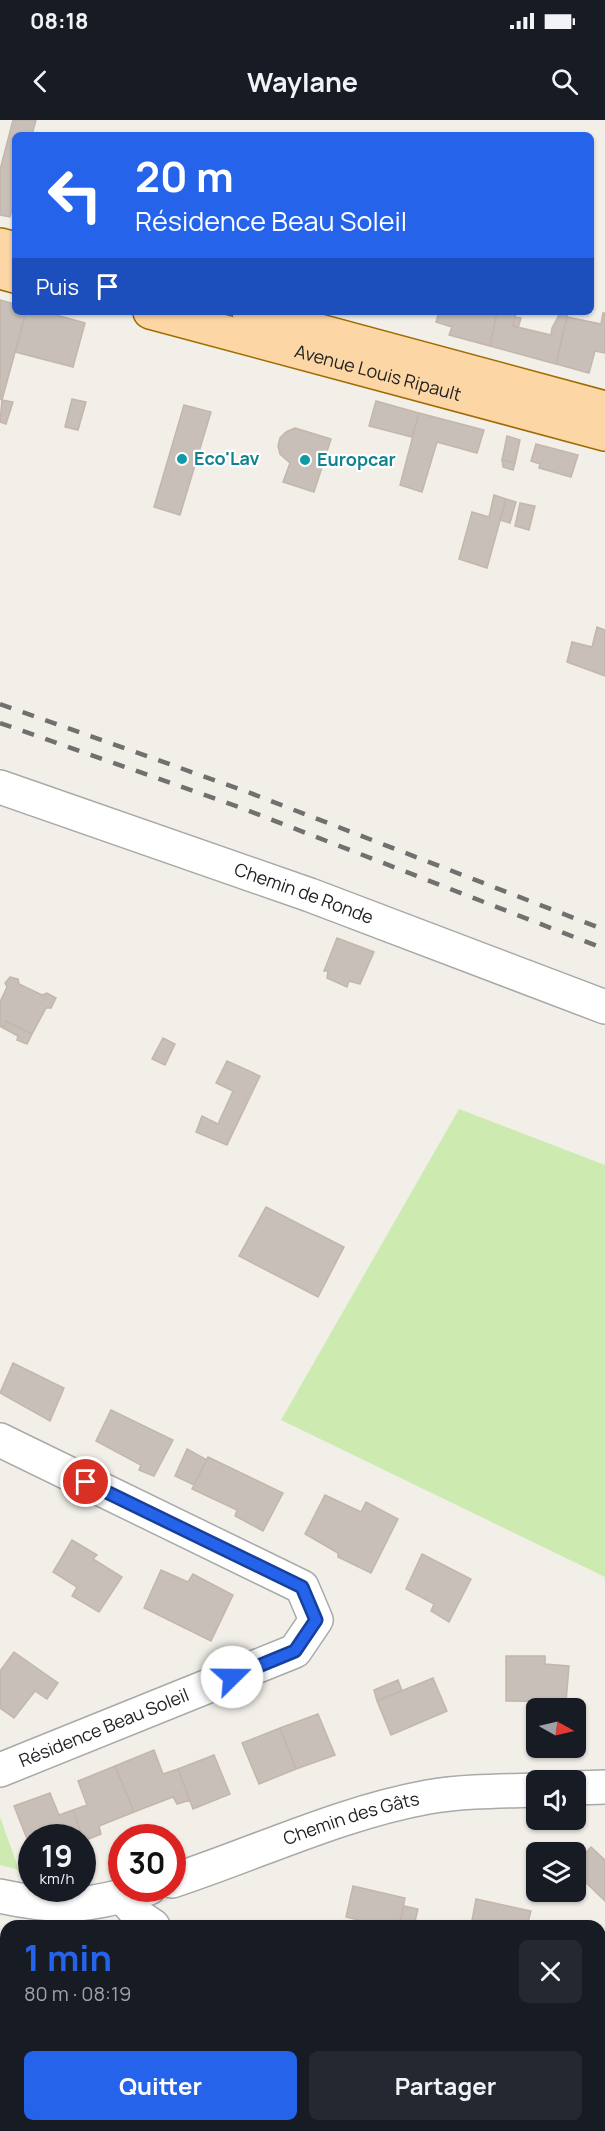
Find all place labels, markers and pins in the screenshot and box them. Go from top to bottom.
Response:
place label: Eco'Lav [194,446,260,470]
place label: Europcar [317,447,396,471]
marker: Eco'Lav [175,452,189,466]
marker: Europcar [298,453,312,467]
pin [60,1456,111,1507]

